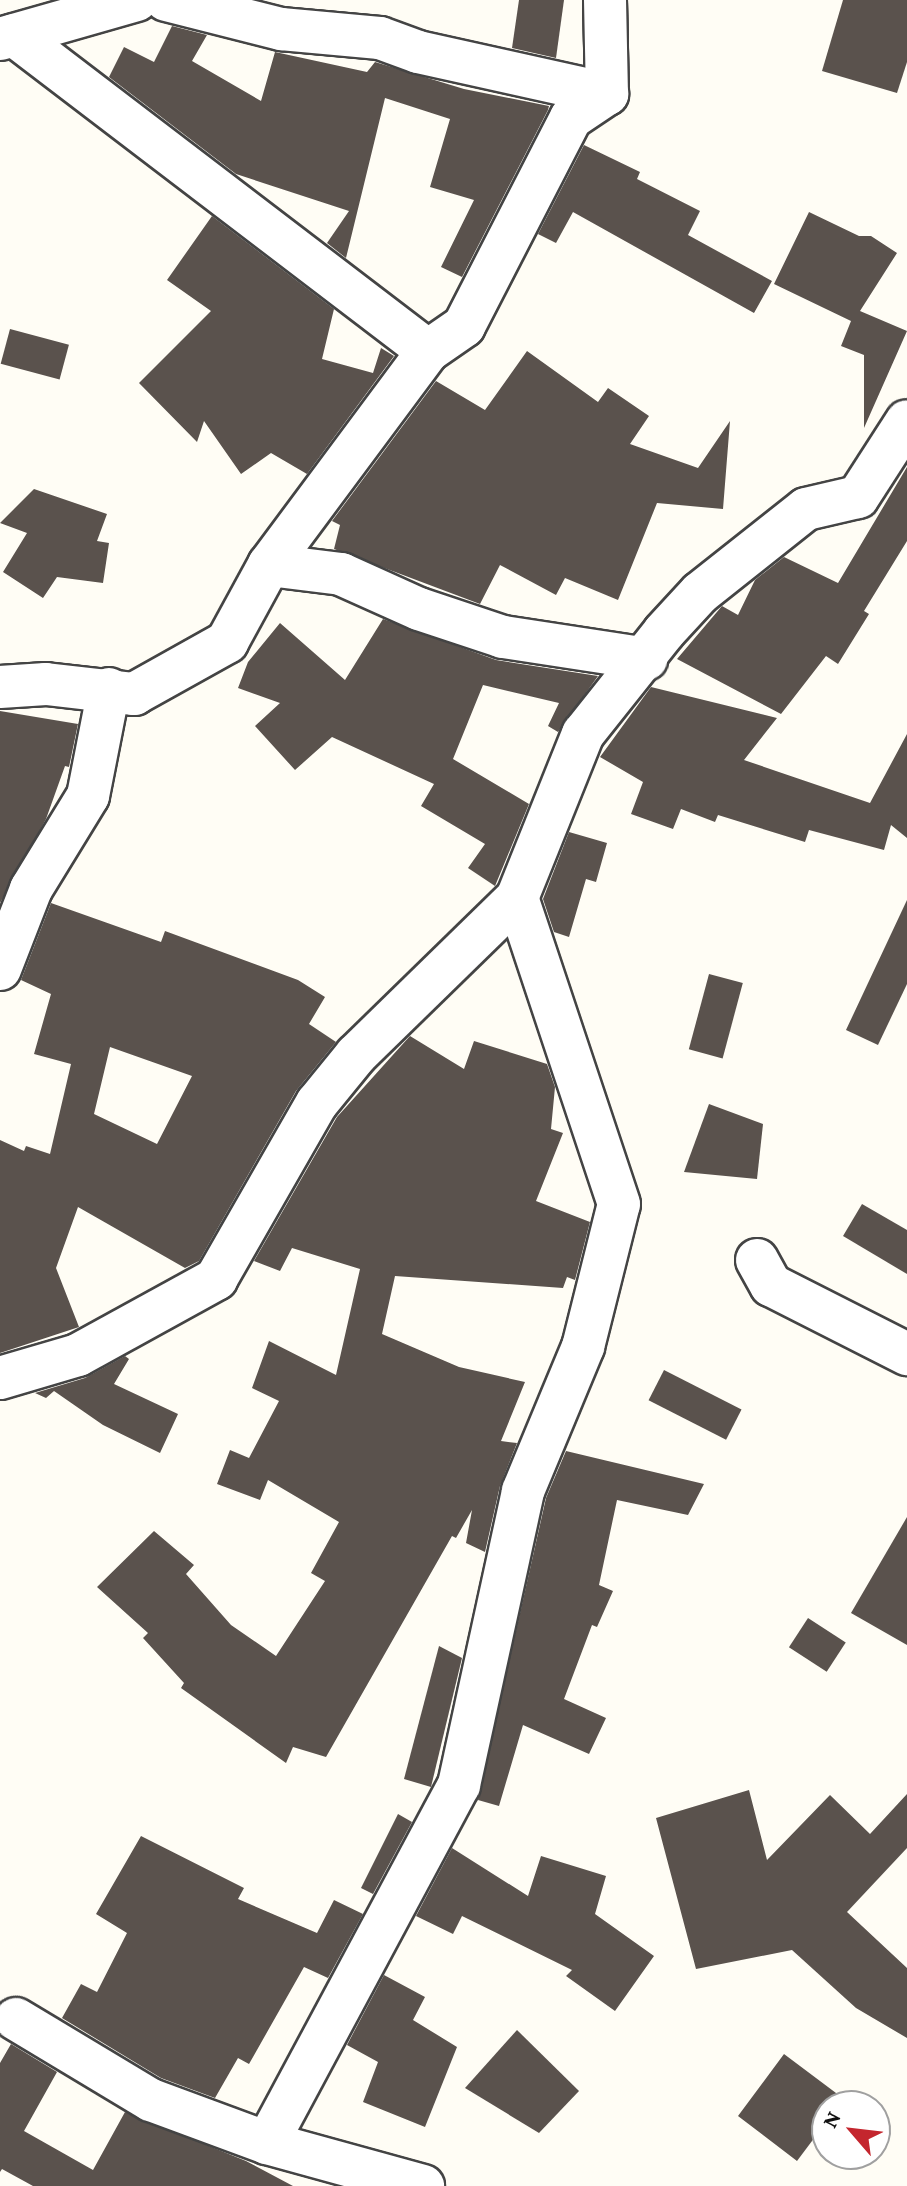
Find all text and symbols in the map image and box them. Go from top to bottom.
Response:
north arrow [811,2090,891,2170]
text: N [817,2107,846,2132]

